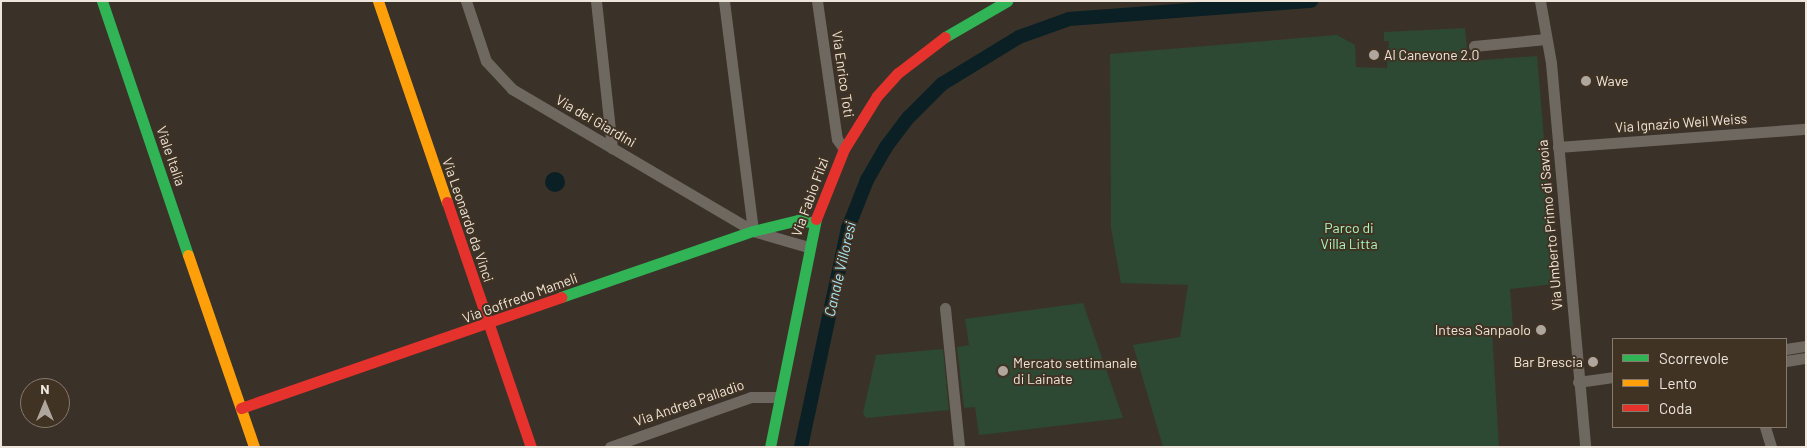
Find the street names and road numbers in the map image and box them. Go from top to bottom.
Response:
street label: Via Enrico Toti [829,30,857,118]
street label: Via dei Giardini [553,91,639,151]
street label: Via Ignazio Weil Weiss [1614,110,1748,136]
street label: Viale Italia [153,124,189,188]
street label: Via Umberto Primo di Savoia [1534,139,1566,311]
street label: Via Fabio Filzi [788,155,832,239]
street label: Via Leonardo da Vinci [439,156,497,284]
street label: Via Goffredo Mameli [460,269,580,327]
street label: Via Andrea Palladio [632,376,746,430]

